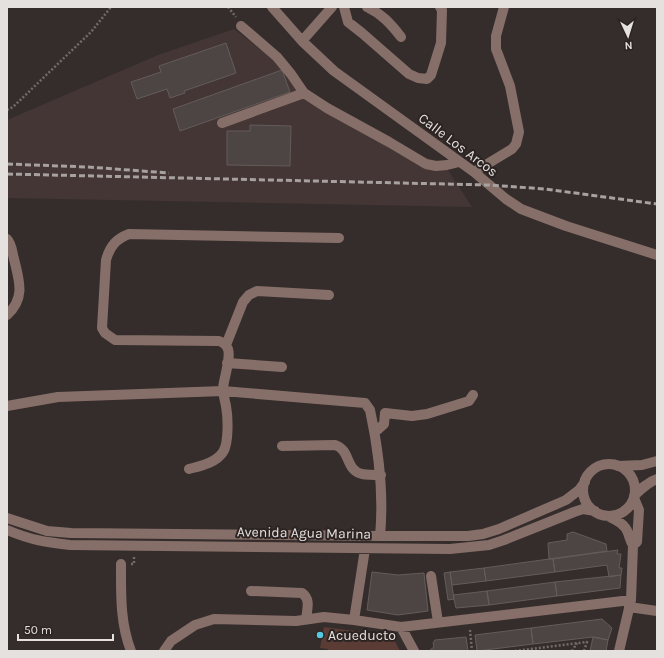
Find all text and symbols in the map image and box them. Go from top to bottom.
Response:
north arrow [608,16,648,56]
text: N [624,39,633,52]
street label: Calle Los Arcos [415,110,501,180]
street label: Avenida Agua Marina [237,523,371,543]
scale bar [18,616,113,642]
text: 50 m [24,623,52,637]
place label: Acueducto [328,627,396,644]
marker: Acueducto [315,630,325,640]

